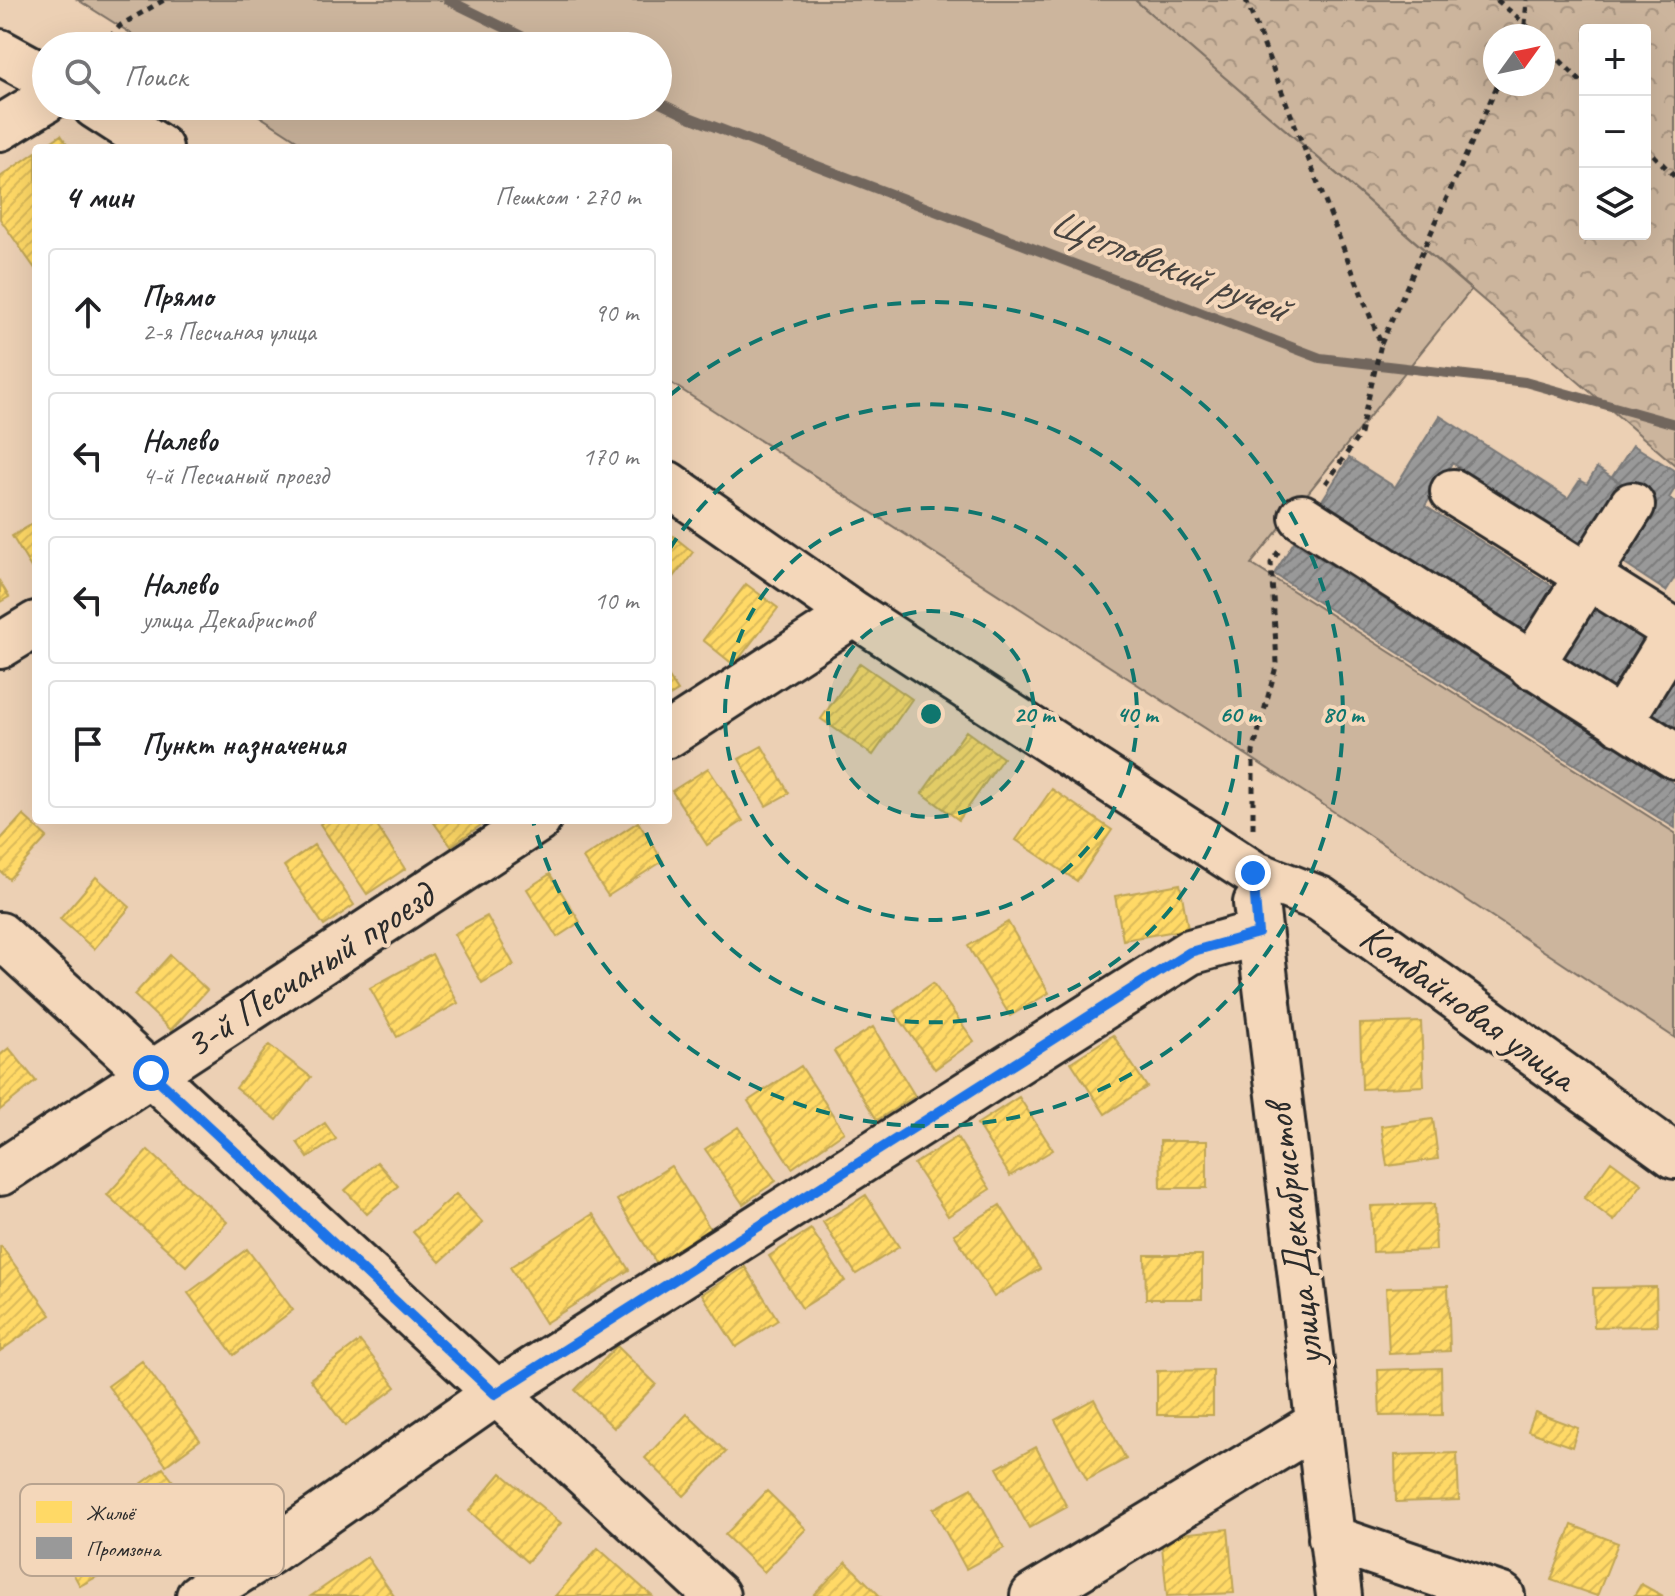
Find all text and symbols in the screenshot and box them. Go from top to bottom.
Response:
north arrow [1483,24,1555,96]
map controls [1579,24,1651,240]
button: + [1579,24,1651,96]
search box [32,32,672,120]
icon: search [60,54,104,98]
text: Поиск [124,57,187,95]
button: − [1579,96,1651,168]
button: layers [1579,168,1651,240]
text: 4 мин [64,175,133,218]
text: Пешком · 270 m [495,180,640,213]
water label: Щегловский ручей [1043,196,1302,337]
text: Прямо [142,277,213,315]
icon: ahead [66,290,110,334]
text: 90 m [594,296,638,329]
text: 2-я Песчаная улица [142,315,316,348]
text: Налево [142,421,218,459]
icon: left [66,434,110,478]
text: 170 m [582,440,638,473]
text: 4-й Песчаный проезд [142,459,328,492]
text: Налево [142,565,218,603]
icon: left [66,578,110,622]
text: 10 m [594,584,638,617]
text: улица Декабристов [142,603,313,636]
text: 20 m [1013,699,1057,729]
text: 40 m [1116,699,1160,729]
text: 60 m [1219,699,1263,729]
text: 80 m [1322,699,1366,729]
centre of rings [917,700,945,728]
icon: arrive [66,722,110,766]
text: Пункт назначения [142,725,345,763]
route end [1235,855,1271,891]
street label: 3-й Песчаный проезд [175,869,446,1069]
street label: Комбайновая улица [1350,912,1589,1104]
route start [133,1055,169,1091]
street label: улица Декабристов [1252,1095,1335,1370]
legend [20,1484,284,1576]
text: Жильё [86,1499,138,1527]
text: Промзона [86,1535,162,1563]

